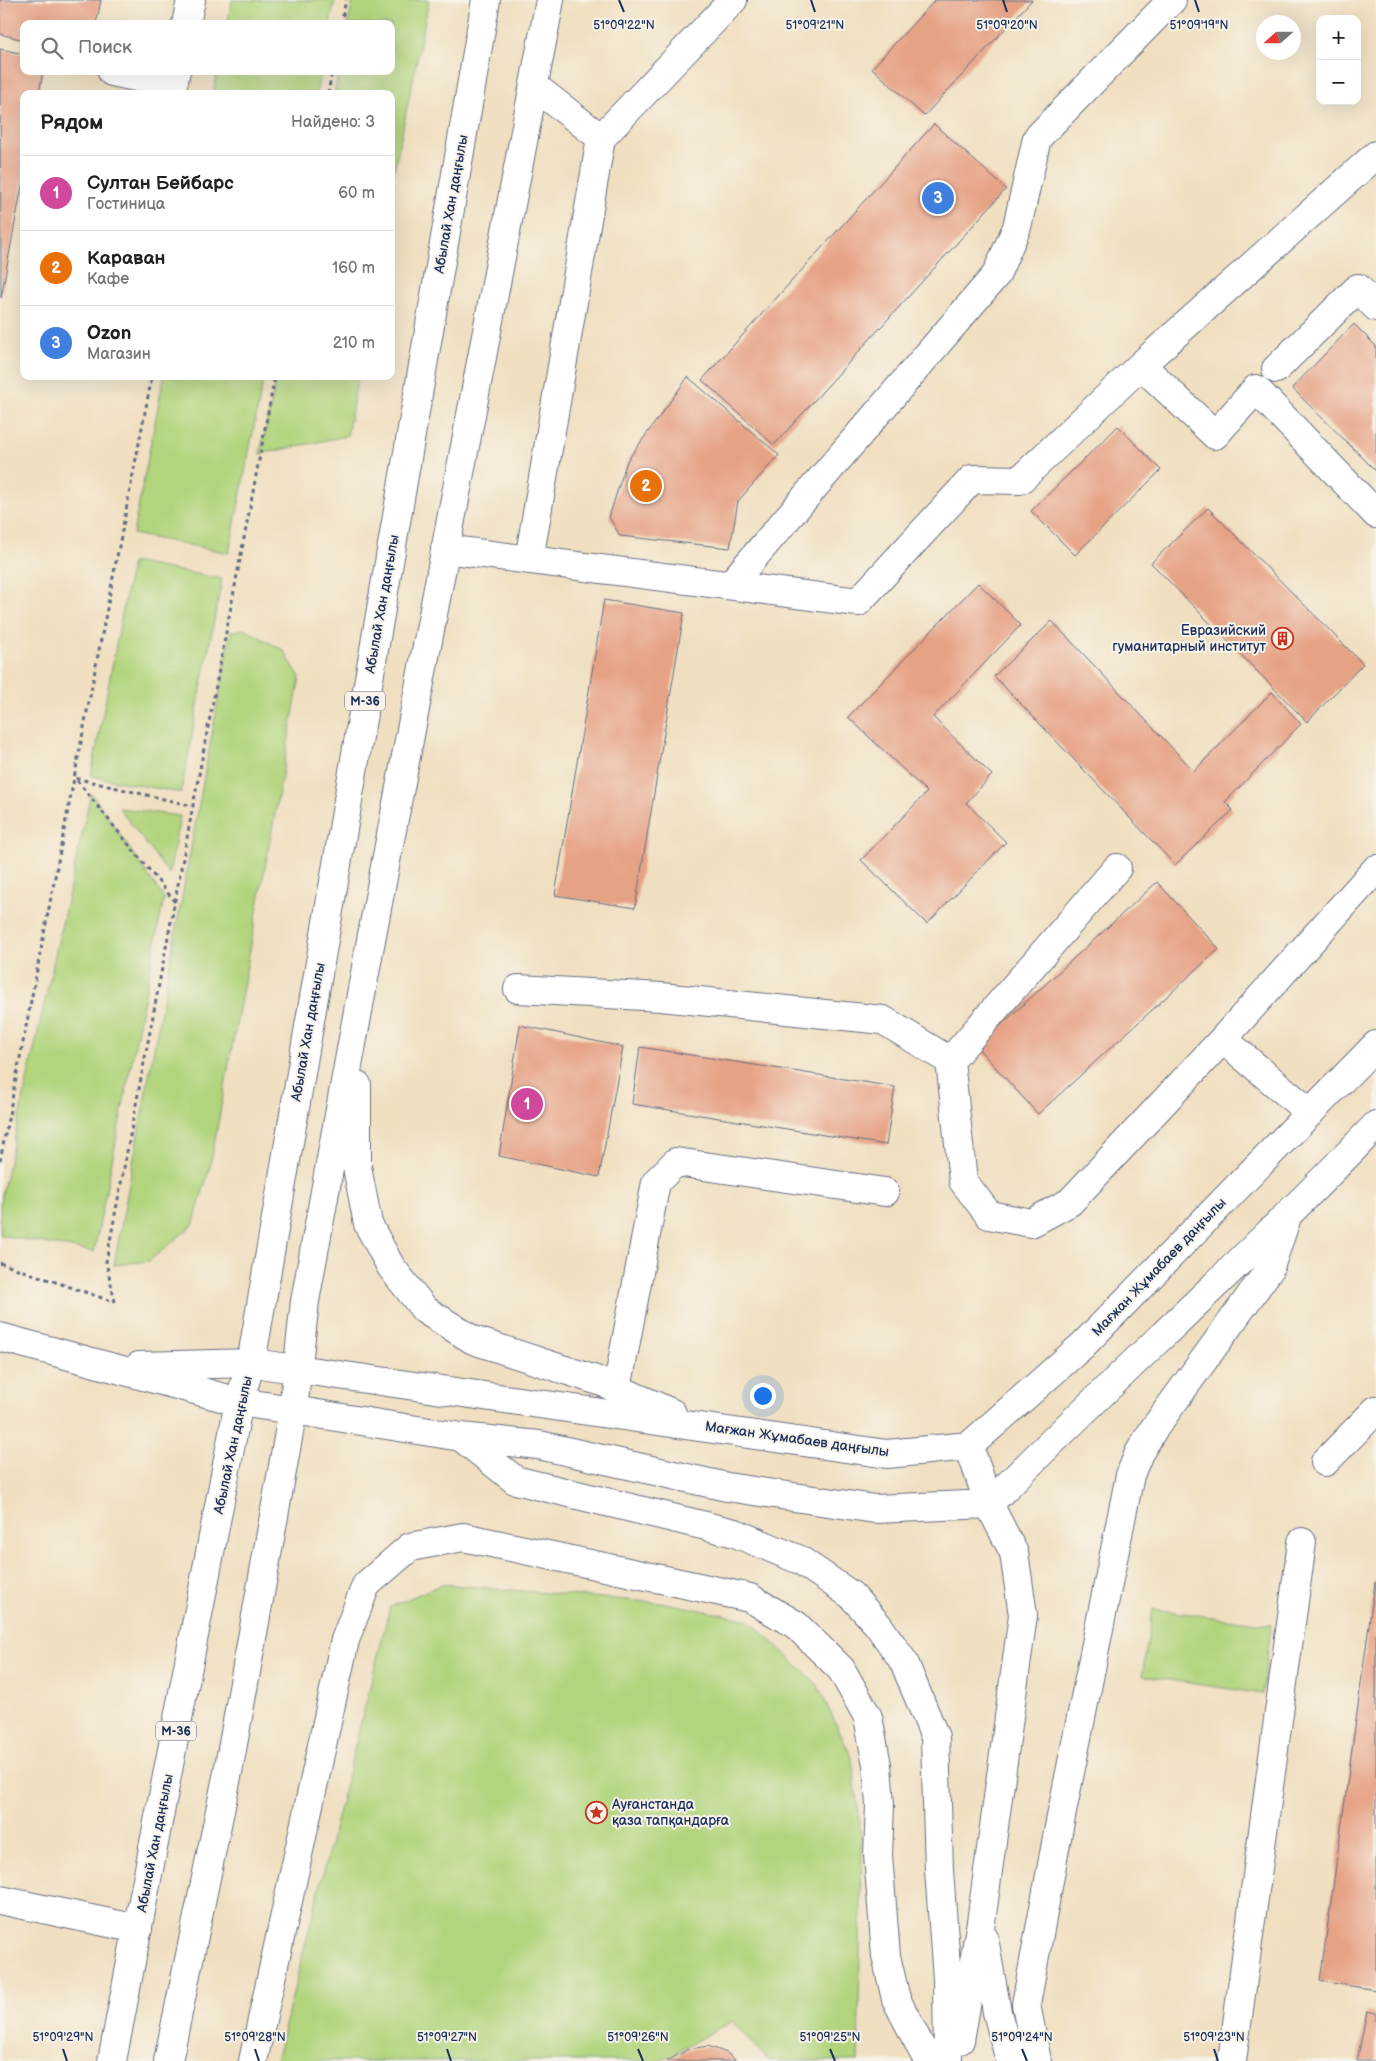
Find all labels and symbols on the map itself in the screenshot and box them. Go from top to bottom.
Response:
north arrow [1256,15,1301,60]
text: 51°09'22"N [593,18,655,33]
text: 51°09'21"N [786,18,844,33]
text: 51°09'20"N [976,18,1038,33]
text: 51°09'19"N [1170,18,1228,33]
street label: Абылай Хан даңғылы [430,133,472,276]
pin: 3 [922,179,954,217]
pin: 2 [630,467,662,505]
street label: Абылай Хан даңғылы [361,533,403,676]
place label: Евразийский гуманитарный институт [1112,622,1266,655]
building icon: Евразийский гуманитарный институт [1270,626,1294,650]
road number: M-36 [345,691,385,710]
street label: Абылай Хан даңғылы [287,961,329,1104]
pin: 1 [511,1085,543,1123]
street label: Мағжан Жұмабаев даңғылы [1088,1194,1230,1340]
street label: Абылай Хан даңғылы [210,1374,256,1517]
your location [750,1383,776,1409]
street label: Мағжан Жұмабаев даңғылы [704,1418,890,1460]
road number: M-36 [156,1722,196,1740]
street label: Абылай Хан даңғылы [133,1772,177,1915]
place label: Ауғанстанда қаза тапқандарға [611,1796,730,1829]
place icon: Ауғанстанда қаза тапқандарға [584,1800,608,1824]
text: 51°09'29"N [32,2030,94,2045]
text: 51°09'28"N [224,2030,286,2045]
text: 51°09'27"N [417,2030,477,2045]
text: 51°09'26"N [607,2030,669,2045]
text: 51°09'25"N [799,2030,861,2045]
text: 51°09'24"N [991,2030,1053,2045]
text: 51°09'23"N [1183,2030,1245,2045]

